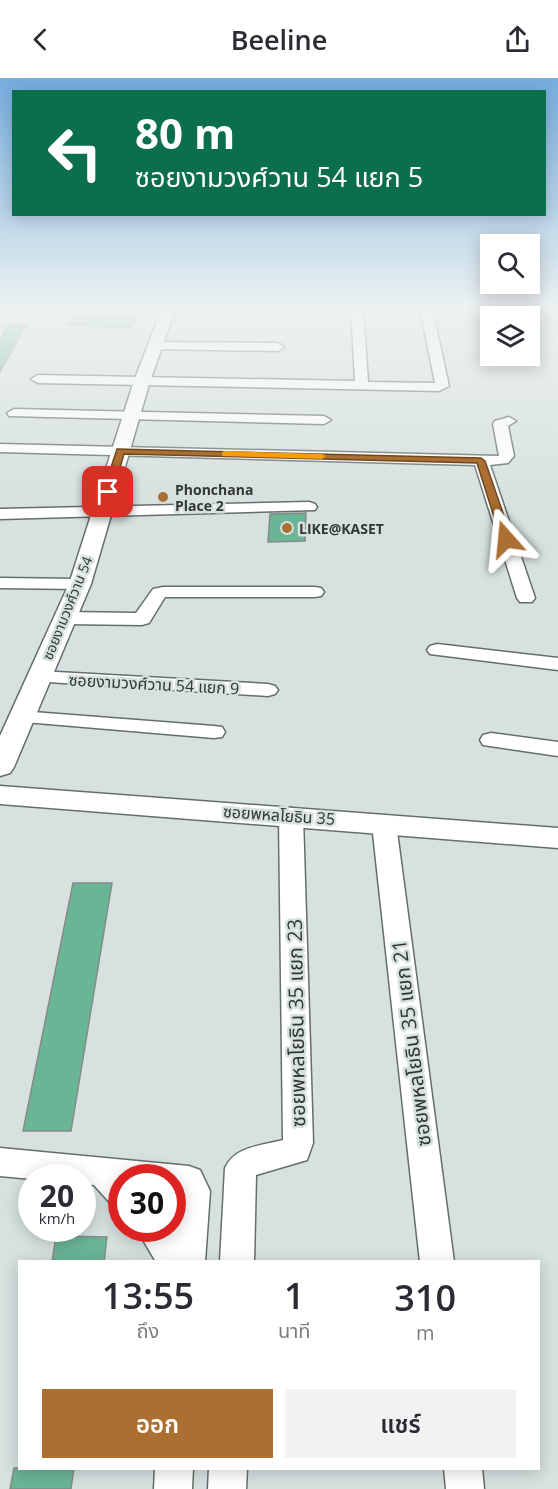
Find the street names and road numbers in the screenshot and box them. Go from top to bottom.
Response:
street label: ซอยงามวงศ์วาน 54 [38,553,96,663]
street label: ซอยงามวงศ์วาน 54 แยก 9 [68,669,240,699]
street label: ซอยพหลโยธิน 35 [222,800,336,830]
street label: ซอยพหลโยธิน 35 แยก 23 [281,919,311,1127]
street label: ซอยพหลโยธิน 35 แยก 21 [385,938,437,1148]

